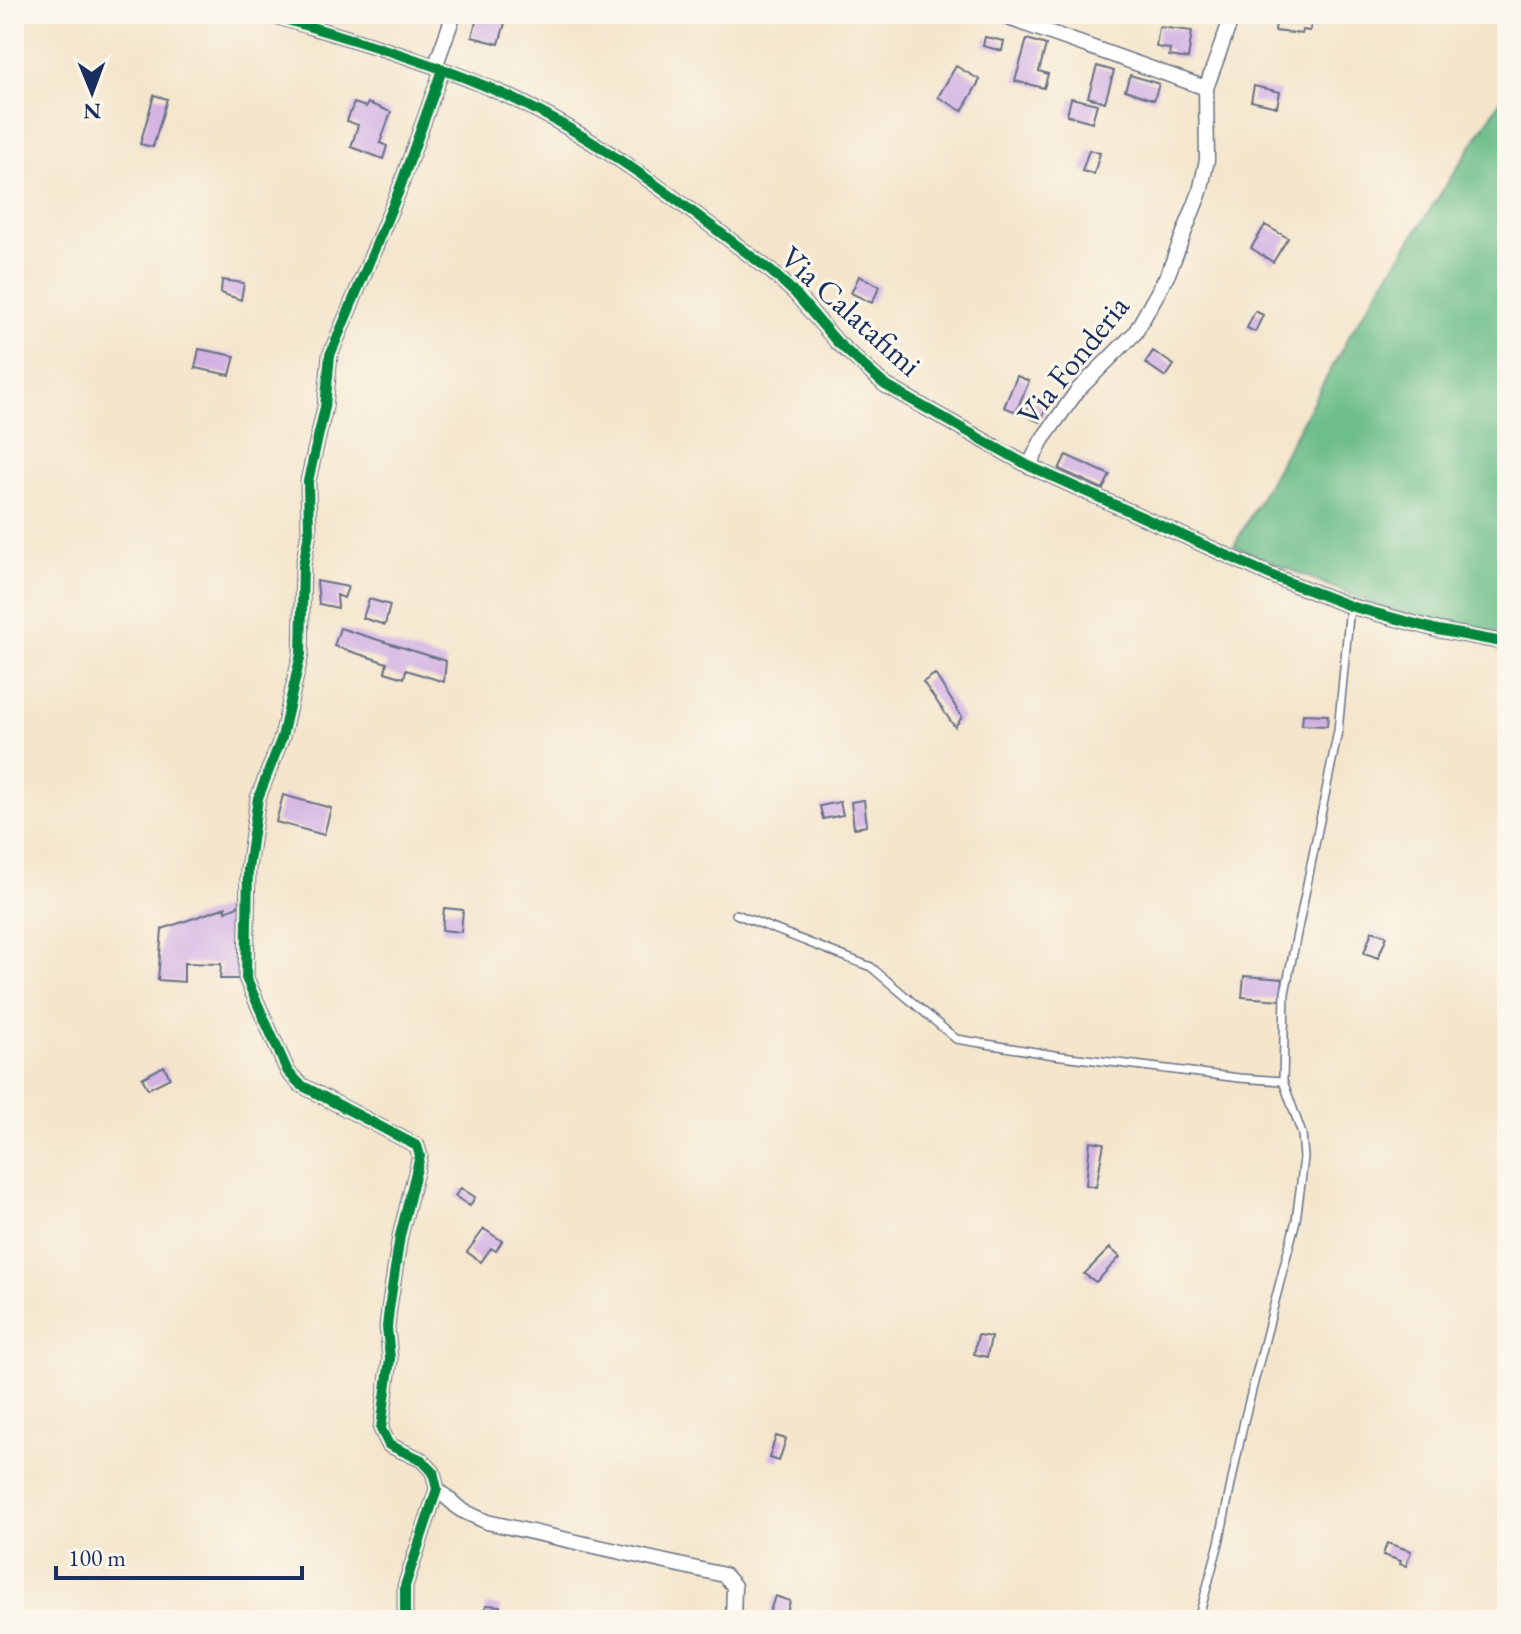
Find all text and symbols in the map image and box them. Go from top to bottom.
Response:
north arrow [52,52,132,132]
text: N [83,97,101,126]
street label: Via Calatafimi [772,237,931,386]
street label: Via Fonderia [1008,286,1139,434]
scale bar [56,1530,302,1580]
text: 100 m [68,1542,126,1573]

